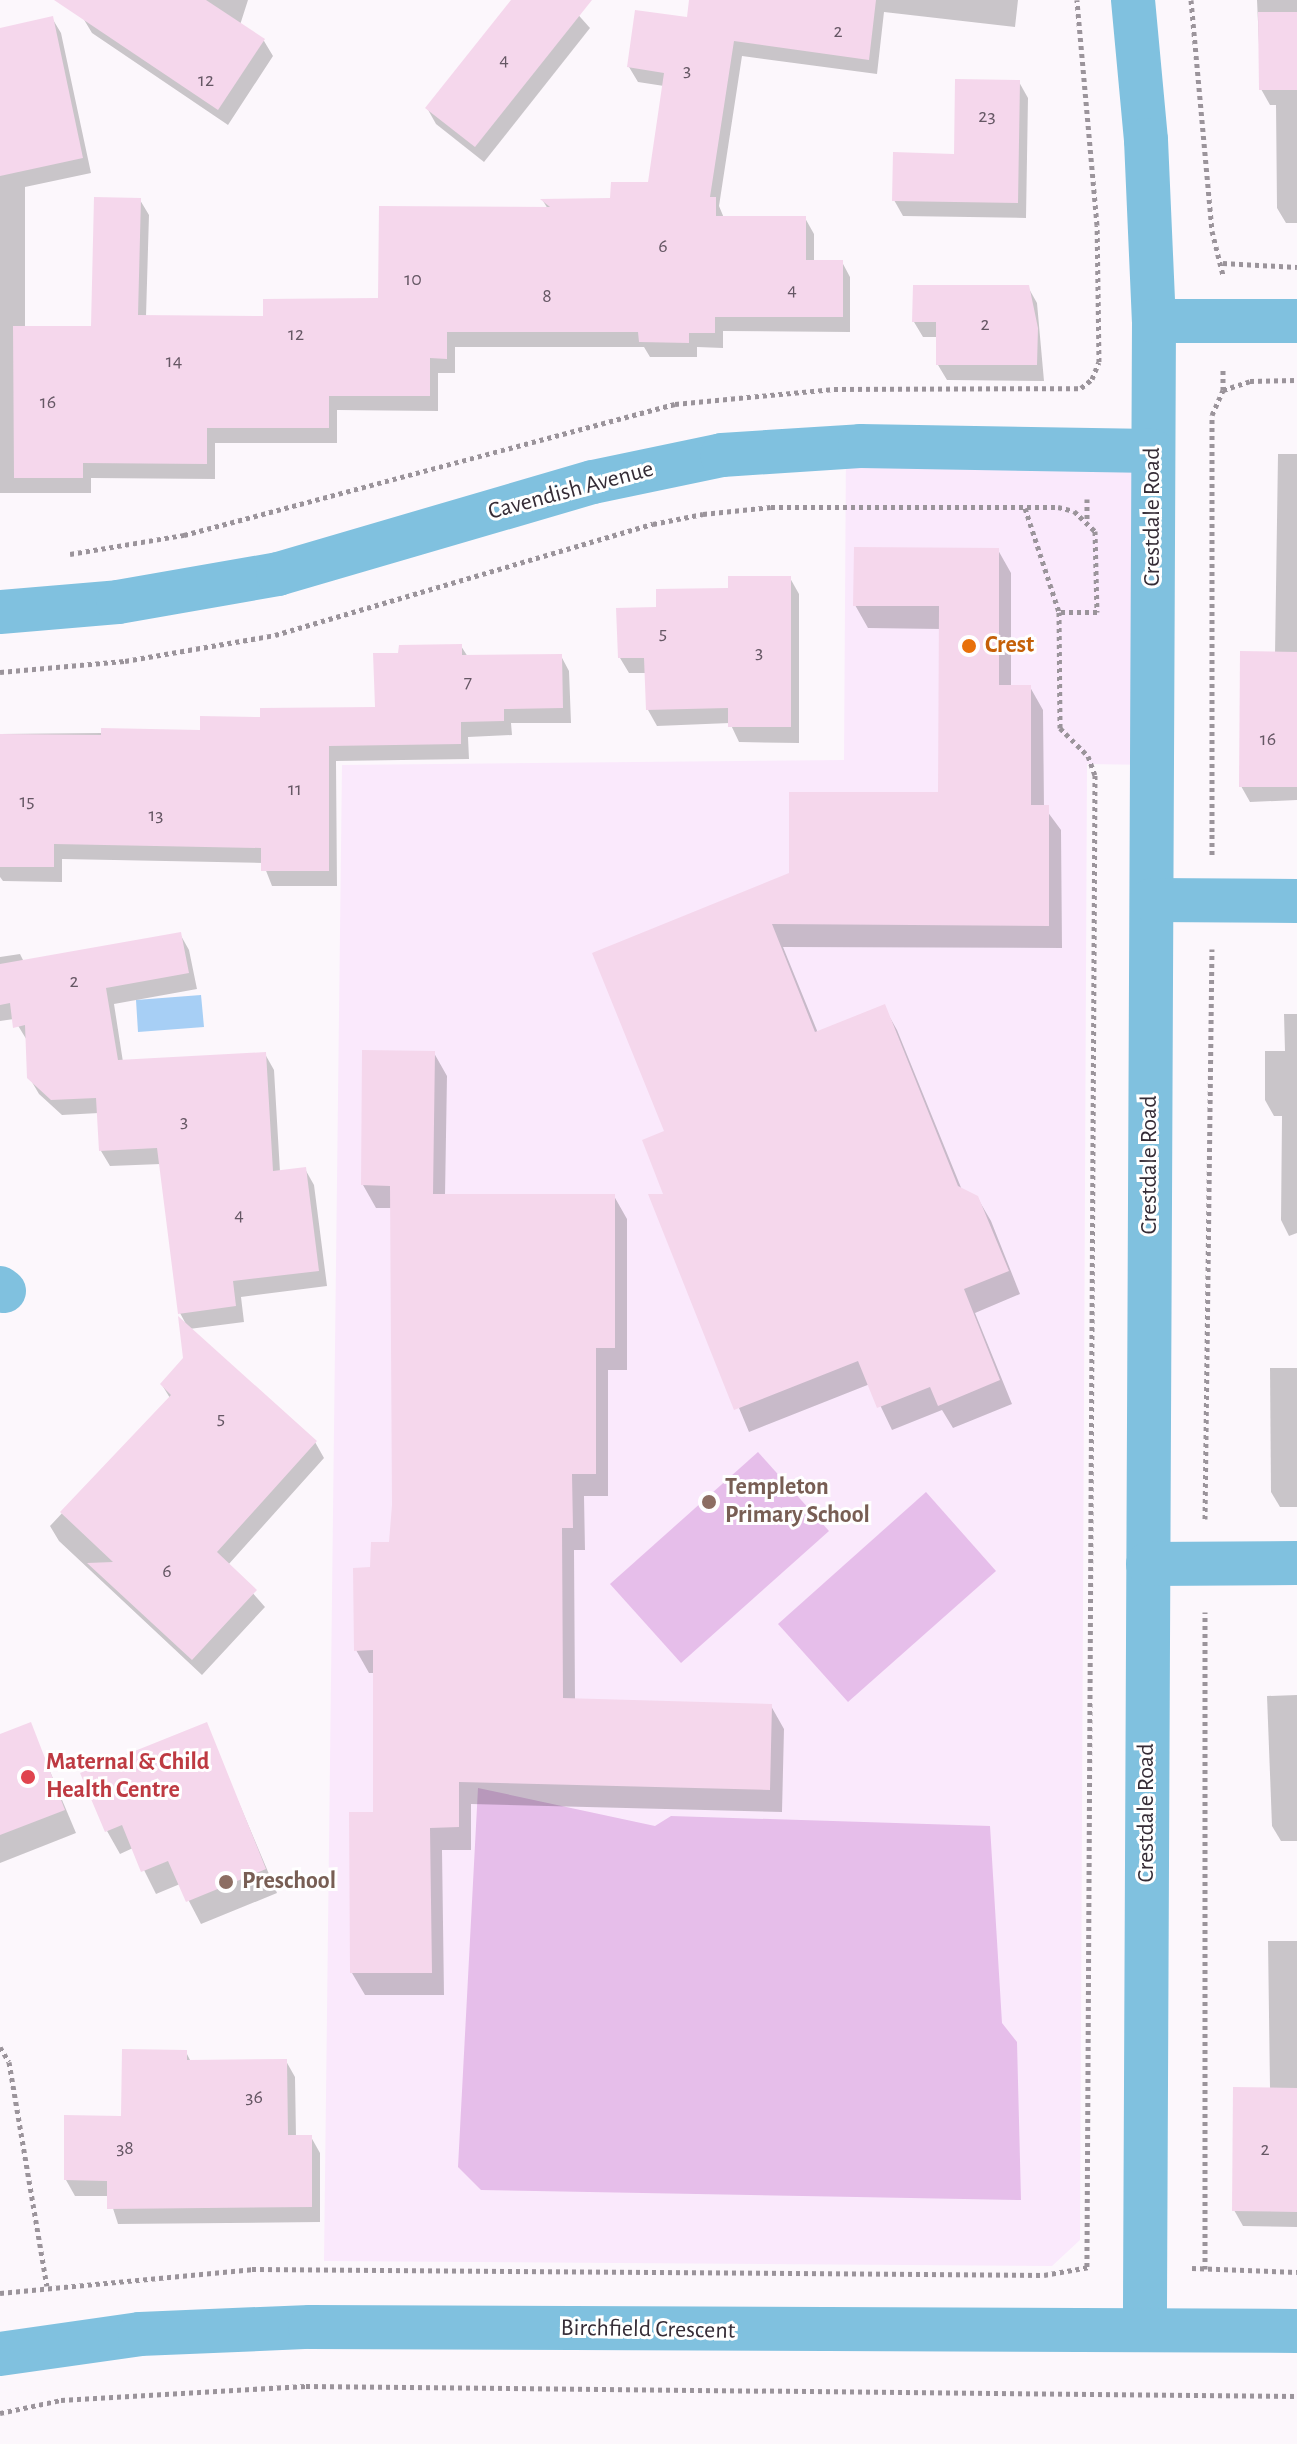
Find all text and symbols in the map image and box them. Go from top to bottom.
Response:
house number: 2 [833,19,843,43]
house number: 4 [499,48,509,72]
house number: 3 [683,58,691,82]
house number: 12 [198,68,214,92]
house number: 23 [978,104,996,128]
house number: 6 [658,234,668,258]
house number: 10 [404,267,422,291]
house number: 4 [787,278,797,302]
house number: 8 [542,284,552,308]
house number: 2 [980,312,990,336]
house number: 12 [288,322,304,346]
house number: 14 [166,349,182,373]
house number: 16 [40,390,56,414]
street label: Crestdale Road [1139,447,1167,587]
street label: Cavendish Avenue [485,455,657,527]
house number: 5 [659,621,667,645]
place label: Crest [985,632,1034,660]
marker: Crest [960,637,978,655]
house number: 3 [755,640,763,664]
house number: 7 [464,670,472,694]
house number: 16 [1260,727,1276,751]
house number: 11 [288,777,302,801]
house number: 15 [19,789,35,813]
house number: 13 [148,803,164,827]
house number: 2 [69,969,79,993]
street label: Crestdale Road [1136,1095,1164,1235]
house number: 3 [180,1109,188,1133]
house number: 4 [234,1203,244,1227]
house number: 5 [217,1406,225,1430]
place label: Templeton Primary School [725,1474,870,1530]
marker: Templeton Primary School [700,1493,718,1511]
house number: 6 [162,1559,172,1583]
street label: Crestdale Road [1133,1743,1161,1883]
place label: Maternal & Child Health Centre [46,1749,209,1805]
marker: Maternal & Child Health Centre [17,1766,39,1788]
place label: Preschool [242,1868,336,1896]
marker: Preschool [217,1873,235,1891]
house number: 36 [245,2085,263,2109]
house number: 38 [116,2136,134,2160]
house number: 2 [1260,2137,1270,2161]
street label: Birchfield Crescent [560,2314,736,2346]

